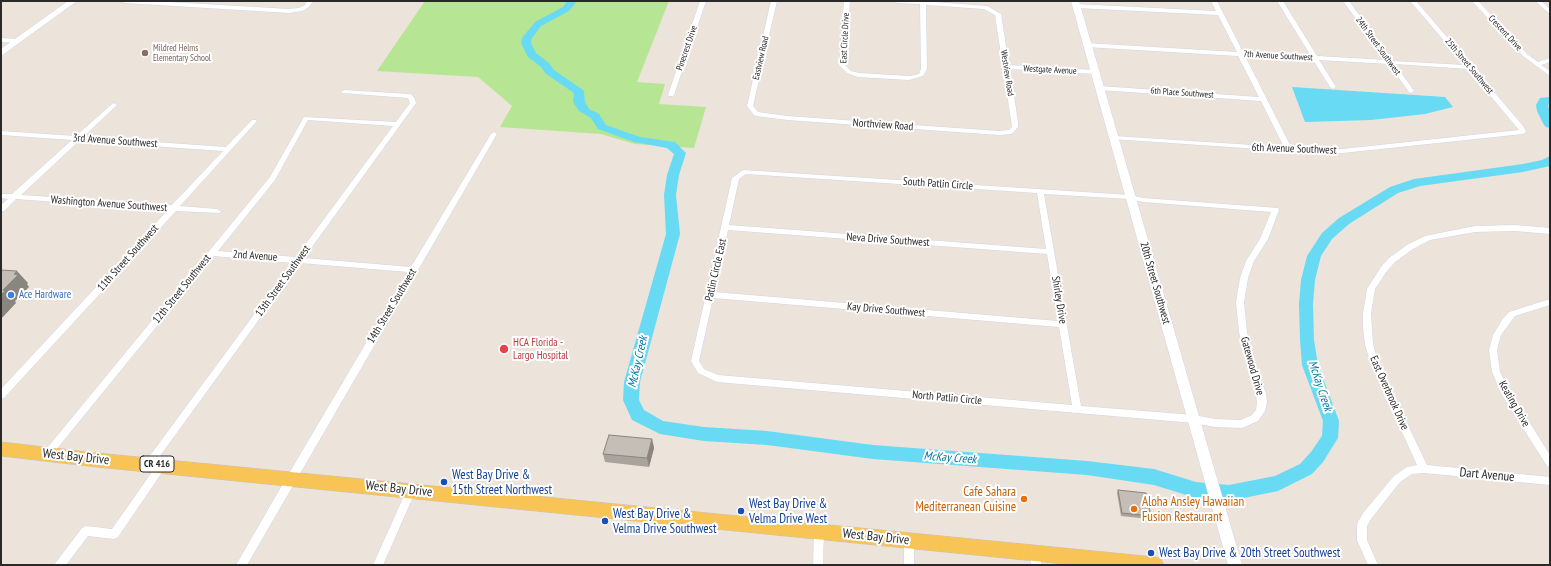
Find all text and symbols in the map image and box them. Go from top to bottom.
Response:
street label: East Circle Drive [838,12,852,64]
street label: Crescent Drive [1486,13,1524,53]
street label: 24th Street Southwest [1353,15,1403,77]
street label: Pinecrest Drive [674,24,700,72]
street label: Eastview Road [751,35,771,81]
street label: 25th Street Southwest [1443,36,1495,96]
place label: Mildred Helms Elementary School [153,43,211,64]
marker: Mildred Helms Elementary School [140,48,150,58]
street label: Westview Road [998,49,1016,97]
street label: 7th Avenue Southwest [1243,49,1313,63]
street label: Westgate Avenue [1023,63,1077,77]
street label: 6th Place Southwest [1150,85,1214,101]
street label: Northview Road [852,116,914,134]
street label: 3rd Avenue Southwest [72,131,158,151]
street label: 6th Avenue Southwest [1251,141,1337,157]
street label: South Patlin Circle [903,175,973,193]
street label: Washington Avenue Southwest [50,193,168,215]
street label: 11th Street Southwest [95,222,161,294]
street label: Neva Drive Southwest [846,231,930,249]
street label: Patlin Circle East [702,237,730,303]
street label: 20th Street Southwest [1137,240,1173,326]
street label: 13th Street Southwest [253,243,313,319]
street label: 2nd Avenue [232,248,278,264]
street label: 12th Street Southwest [150,252,214,326]
street label: 14th Street Southwest [364,266,420,346]
street label: Shirley Drive [1049,275,1069,325]
place label: Ace Hardware [19,288,71,302]
marker: Ace Hardware [6,290,16,300]
street label: Kay Drive Southwest [846,300,926,320]
water label: McKay Creek [625,335,651,389]
street label: Gatewood Drive [1237,335,1267,397]
place label: HCA Florida - Largo Hospital [513,336,568,362]
marker: HCA Florida - Largo Hospital [498,343,510,355]
street label: East Overbrook Drive [1367,354,1411,432]
water label: McKay Creek [1305,359,1335,413]
street label: Keating Drive [1495,379,1533,429]
street label: North Patlin Circle [912,388,982,408]
street label: West Bay Drive [42,446,110,468]
water label: McKay Creek [923,449,977,467]
road number: CR 416 [140,456,174,472]
street label: Dart Avenue [1459,465,1515,485]
place label: West Bay Drive & 15th Street Northwest [452,467,552,498]
marker: West Bay Drive & 15th Street Northwest [439,477,449,487]
street label: West Bay Drive [365,478,433,500]
place label: Cafe Sahara Mediterranean Cuisine [915,484,1016,515]
marker: Cafe Sahara Mediterranean Cuisine [1019,494,1029,504]
place label: Aloha Ansley Hawaiian Fusion Restaurant [1142,494,1244,525]
place label: West Bay Drive & Velma Drive West [749,496,827,527]
marker: Aloha Ansley Hawaiian Fusion Restaurant [1129,504,1139,514]
place label: West Bay Drive & Velma Drive Southwest [613,506,717,537]
marker: West Bay Drive & Velma Drive West [736,506,746,516]
marker: West Bay Drive & Velma Drive Southwest [600,516,610,526]
street label: West Bay Drive [842,526,910,548]
place label: West Bay Drive & 20th Street Southwest [1159,545,1340,561]
marker: West Bay Drive & 20th Street Southwest [1146,548,1156,558]

